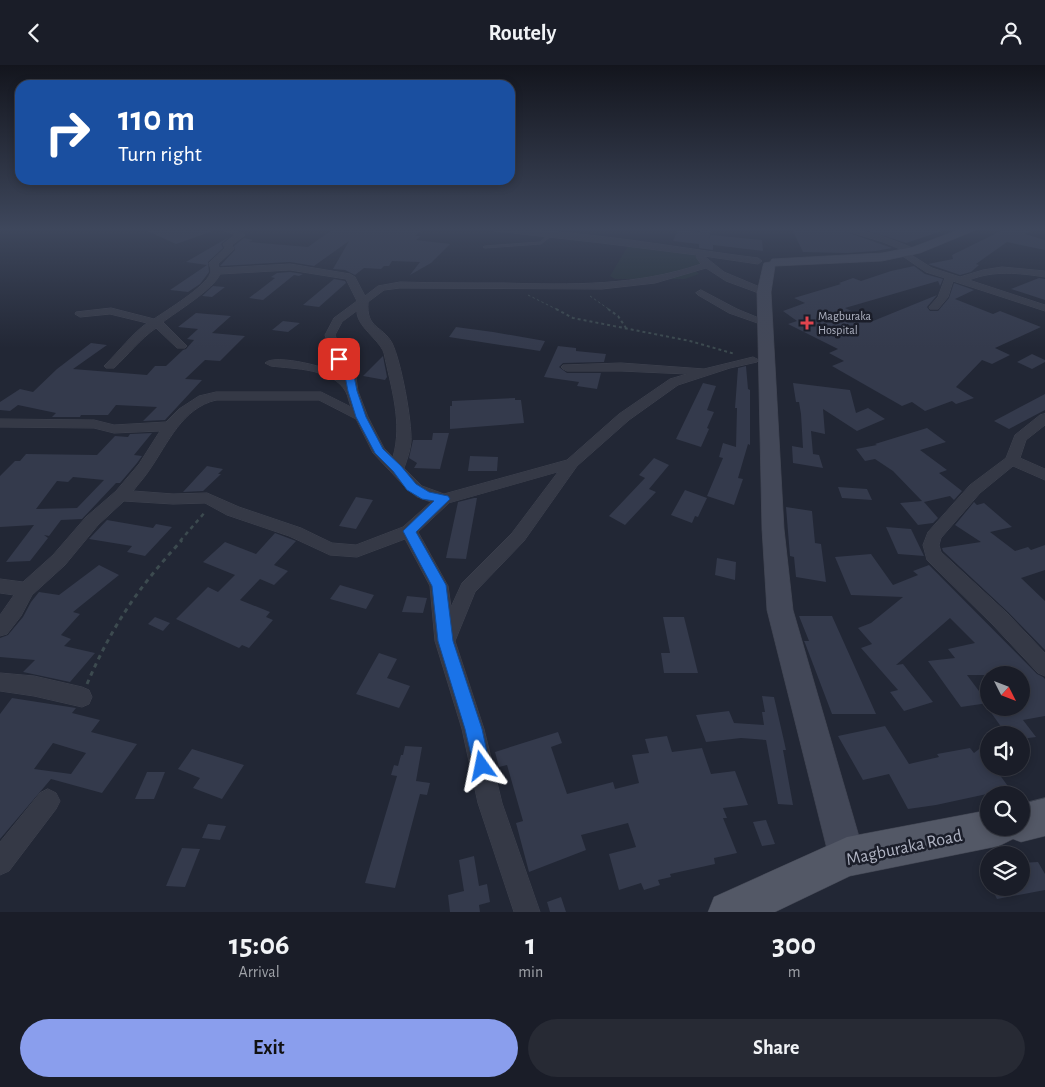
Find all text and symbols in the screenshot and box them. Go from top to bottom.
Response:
icon: back [20,19,48,47]
icon: person [997,19,1025,47]
text: Routely [489,22,556,44]
icon: right [35,100,100,165]
text: 110 m [118,102,195,137]
text: Turn right [118,143,202,165]
place label: Magburaka Hospital [818,310,871,336]
marker: Magburaka Hospital [800,316,814,330]
pin [318,338,360,380]
icon: arrive [325,345,353,373]
north arrow [980,666,1030,716]
map controls [980,666,1030,896]
button: sound [980,726,1030,776]
position arrow [455,739,507,791]
button: search [980,786,1030,836]
street label: Magburaka Road [845,827,964,869]
button: layers [980,846,1030,896]
text: 15:06 [229,930,290,960]
text: 1 [525,930,536,960]
text: 300 [772,930,816,960]
text: Arrival [239,964,280,980]
text: min [518,964,543,980]
text: m [788,964,800,980]
button: Exit [20,1019,518,1077]
button: Share [528,1019,1025,1077]

